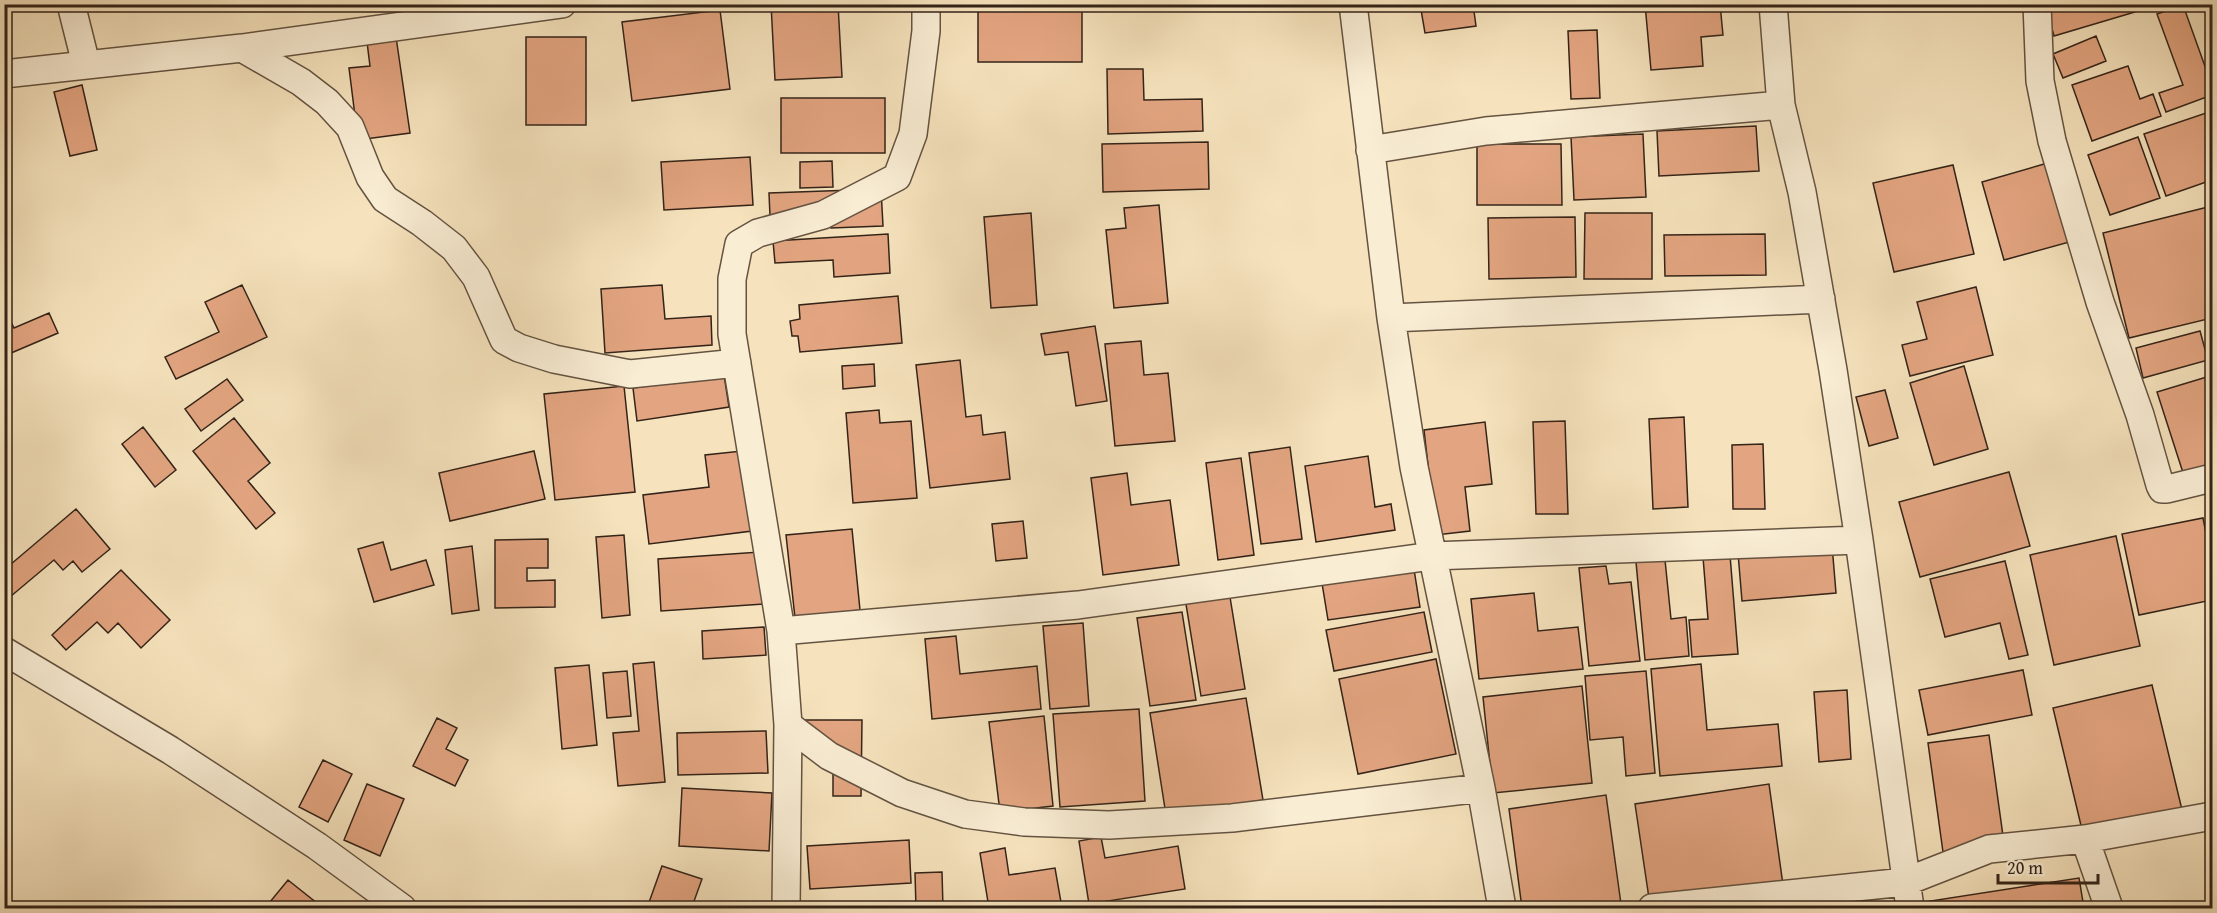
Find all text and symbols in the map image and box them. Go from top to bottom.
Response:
scale bar [1998,847,2098,885]
text: 20 m [2007,854,2043,881]

